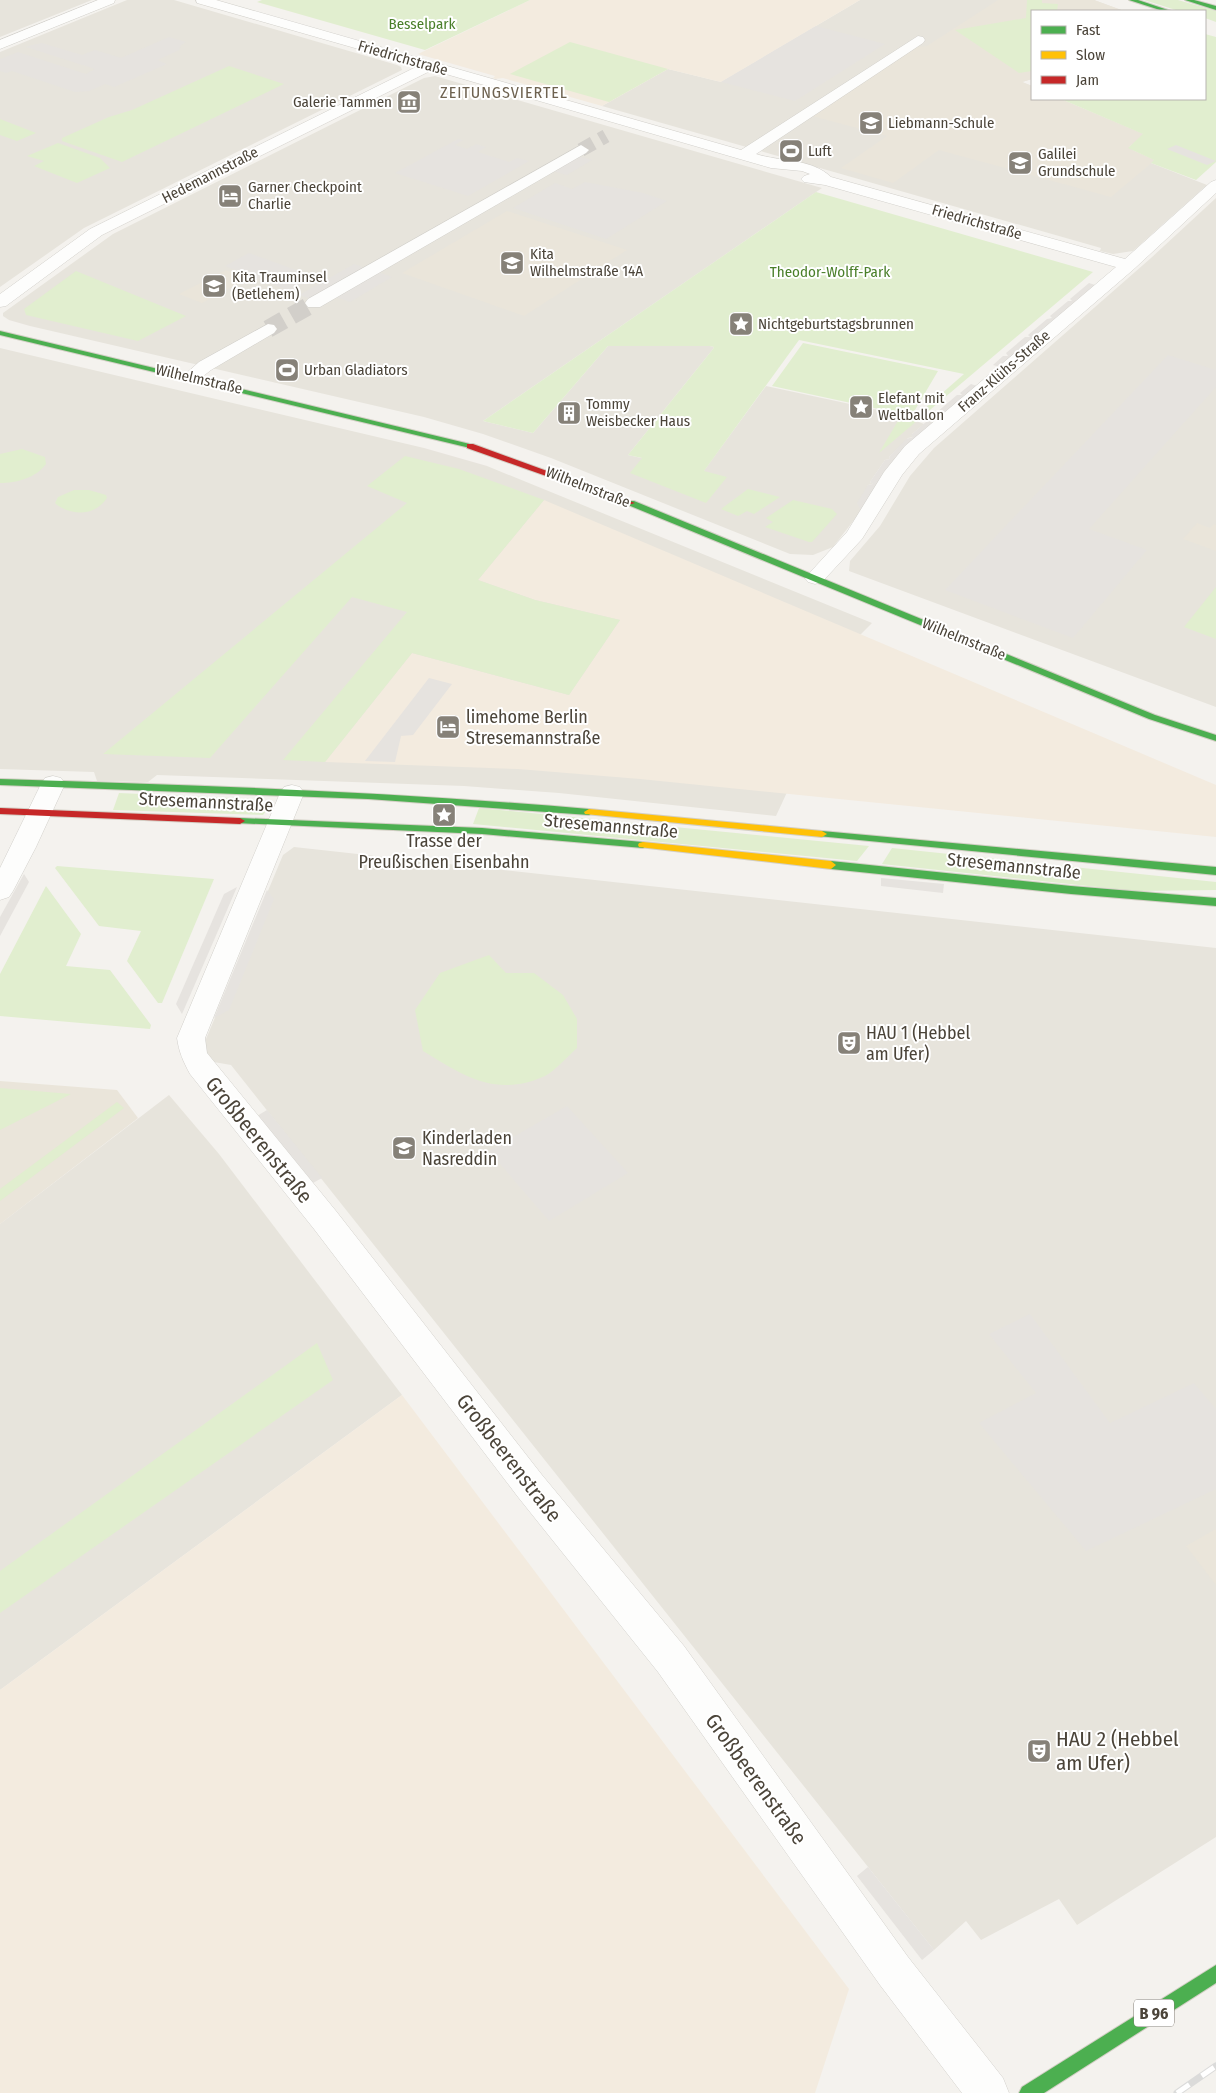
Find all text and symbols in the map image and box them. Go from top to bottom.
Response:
legend [1031,10,1206,100]
park label: Besselpark [388,15,456,33]
text: Fast [1076,21,1100,39]
street label: Friedrichstraße [356,37,450,79]
text: Slow [1076,46,1105,64]
text: Jam [1076,71,1099,89]
district label: ZEITUNGSVIERTEL [440,83,568,102]
museum icon: Galerie Tammen [396,89,422,115]
place label: Galerie Tammen [293,93,392,111]
school or university icon: Liebmann-Schule [858,110,884,136]
place label: Liebmann-Schule [888,114,994,132]
sports icon: Luft [778,138,804,164]
place label: Luft [808,142,832,160]
street label: Hedemannstraße [159,143,261,207]
place label: Galilei Grundschule [1038,145,1116,180]
school or university icon: Galilei Grundschule [1007,150,1033,176]
place label: Garner Checkpoint Charlie [248,178,362,213]
hotel icon: Garner Checkpoint Charlie [217,183,243,209]
street label: Friedrichstraße [930,201,1024,243]
place label: Kita Wilhelmstraße 14A [530,245,643,280]
school or university icon: Kita Wilhelmstraße 14A [499,250,525,276]
park label: Theodor-Wolff-Park [770,263,890,281]
place label: Kita Trauminsel (Betlehem) [232,268,327,303]
school or university icon: Kita Trauminsel (Betlehem) [201,273,227,299]
place icon: Nichtgeburtstagsbrunnen [728,311,754,337]
place label: Nichtgeburtstagsbrunnen [758,315,914,333]
street label: Franz-Klühs-Straße [954,326,1054,416]
sports icon: Urban Gladiators [274,357,300,383]
street label: Wilhelmstraße [154,360,244,398]
place label: Urban Gladiators [304,361,408,379]
place label: Elefant mit Weltballon [878,389,945,424]
place icon: Elefant mit Weltballon [848,394,874,420]
place label: Tommy Weisbecker Haus [586,395,690,430]
building icon: Tommy Weisbecker Haus [556,400,582,426]
street label: Wilhelmstraße [543,463,633,511]
street label: Wilhelmstraße [920,614,1008,664]
place label: limehome Berlin Stresemannstraße [466,706,600,749]
hotel icon: limehome Berlin Stresemannstraße [435,714,461,740]
street label: Stresemannstraße [138,787,274,817]
place icon: Trasse der Preußischen Eisenbahn [431,802,457,828]
street label: Stresemannstraße [543,809,679,843]
place label: Trasse der Preußischen Eisenbahn [358,830,530,873]
street label: Stresemannstraße [946,848,1082,884]
place label: HAU 1 (Hebbel am Ufer) [866,1022,970,1065]
theatre icon: HAU 1 (Hebbel am Ufer) [836,1030,862,1056]
street label: Großbeerenstraße [200,1071,318,1209]
place label: Kinderladen Nasreddin [422,1127,512,1170]
school or university icon: Kinderladen Nasreddin [391,1135,417,1161]
street label: Großbeerenstraße [451,1389,567,1527]
street label: Großbeerenstraße [700,1708,812,1850]
place label: HAU 2 (Hebbel am Ufer) [1056,1726,1179,1776]
theatre icon: HAU 2 (Hebbel am Ufer) [1026,1738,1052,1764]
road number: B 96 [1134,2000,1174,2026]

